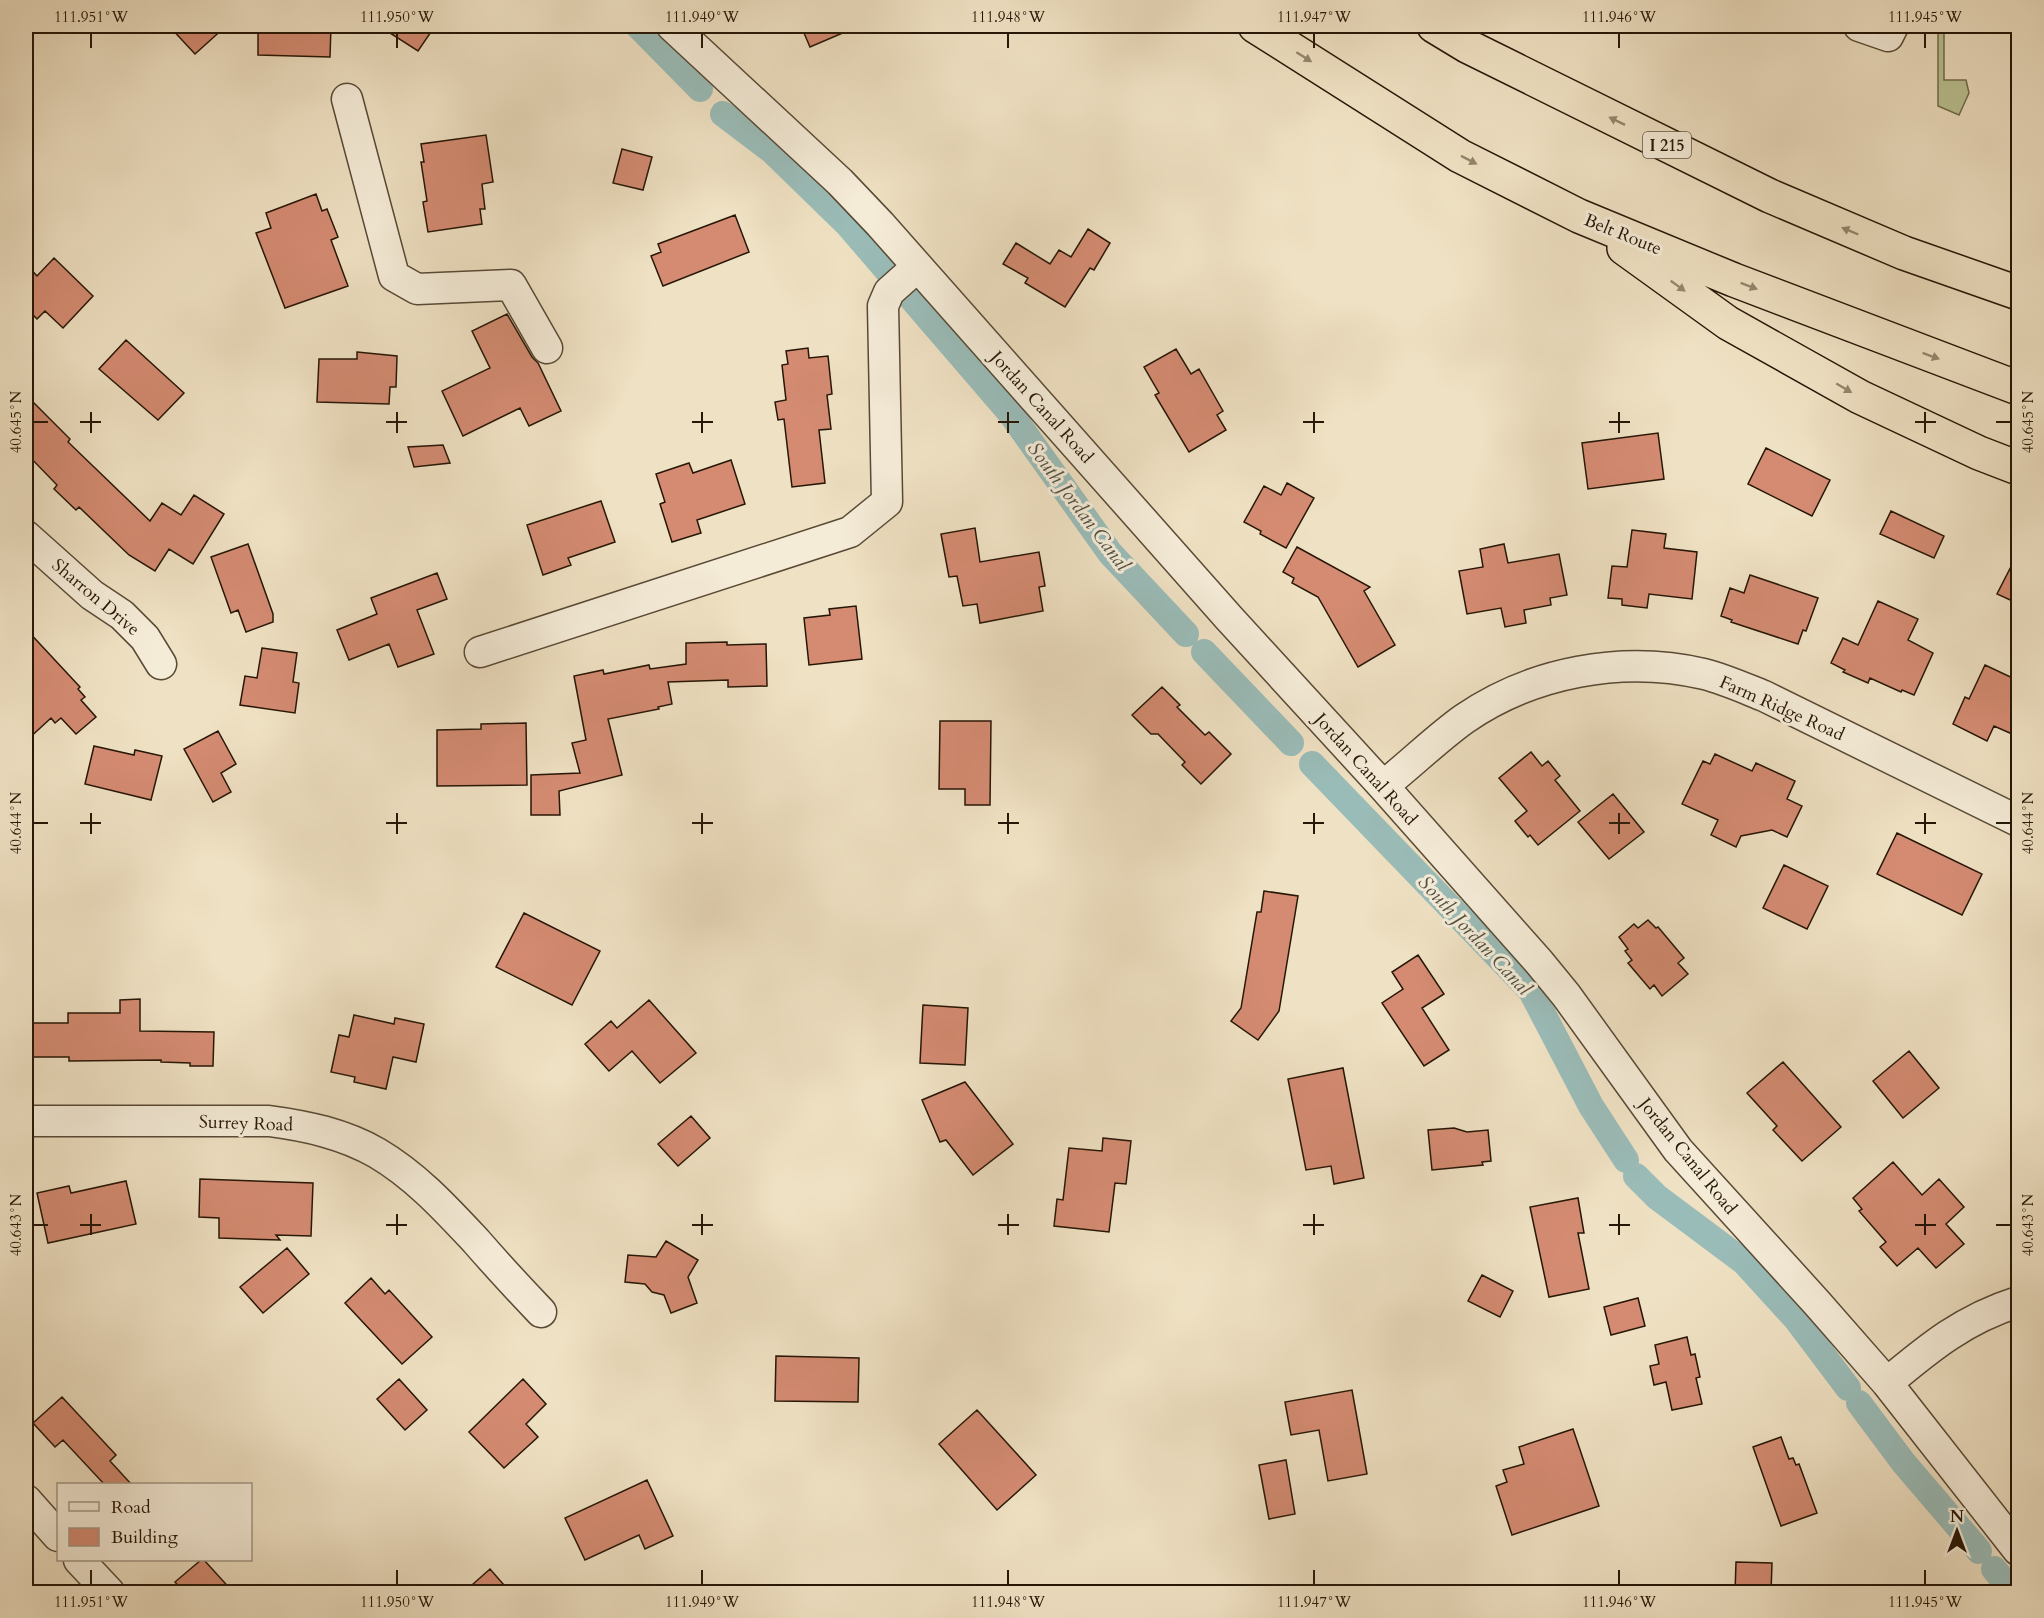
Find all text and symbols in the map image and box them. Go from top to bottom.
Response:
text: 111.951°W [54,7,129,27]
text: 111.950°W [360,7,435,27]
text: 111.949°W [665,7,740,27]
text: 111.948°W [971,7,1046,27]
text: 111.947°W [1277,7,1352,27]
text: 111.946°W [1582,7,1657,27]
text: 111.945°W [1888,7,1963,27]
one-way arrow [1296,51,1312,62]
one-way arrow [1609,116,1626,125]
road number: I 215 [1643,132,1691,158]
one-way arrow [1461,156,1478,165]
street label: Belt Route [1580,208,1665,261]
one-way arrow [1842,226,1859,235]
one-way arrow [1670,280,1685,292]
one-way arrow [1741,281,1759,291]
street label: Jordan Canal Road [982,343,1099,469]
one-way arrow [1923,351,1941,361]
one-way arrow [1836,383,1853,393]
text: 40.645°N [6,390,26,453]
text: 40.645°N [2018,390,2038,453]
water label: South Jordan Canal [1021,436,1136,577]
street label: Sharron Drive [46,553,145,642]
street label: Farm Ridge Road [1715,670,1849,747]
street label: Jordan Canal Road [1306,705,1423,831]
text: 40.644°N [6,791,26,854]
text: 40.644°N [2018,791,2038,854]
water label: South Jordan Canal [1412,869,1538,1002]
street label: Jordan Canal Road [1631,1090,1743,1220]
street label: Surrey Road [199,1109,294,1138]
text: 40.643°N [6,1193,26,1256]
text: 40.643°N [2018,1193,2038,1256]
legend [57,1483,252,1561]
text: Road [111,1495,151,1520]
north arrow [1927,1501,1987,1561]
text: N [1950,1506,1964,1528]
text: Building [111,1525,179,1550]
text: 111.951°W [54,1592,129,1612]
text: 111.950°W [360,1592,435,1612]
text: 111.949°W [665,1592,740,1612]
text: 111.948°W [971,1592,1046,1612]
text: 111.947°W [1277,1592,1352,1612]
text: 111.946°W [1582,1592,1657,1612]
text: 111.945°W [1888,1592,1963,1612]

